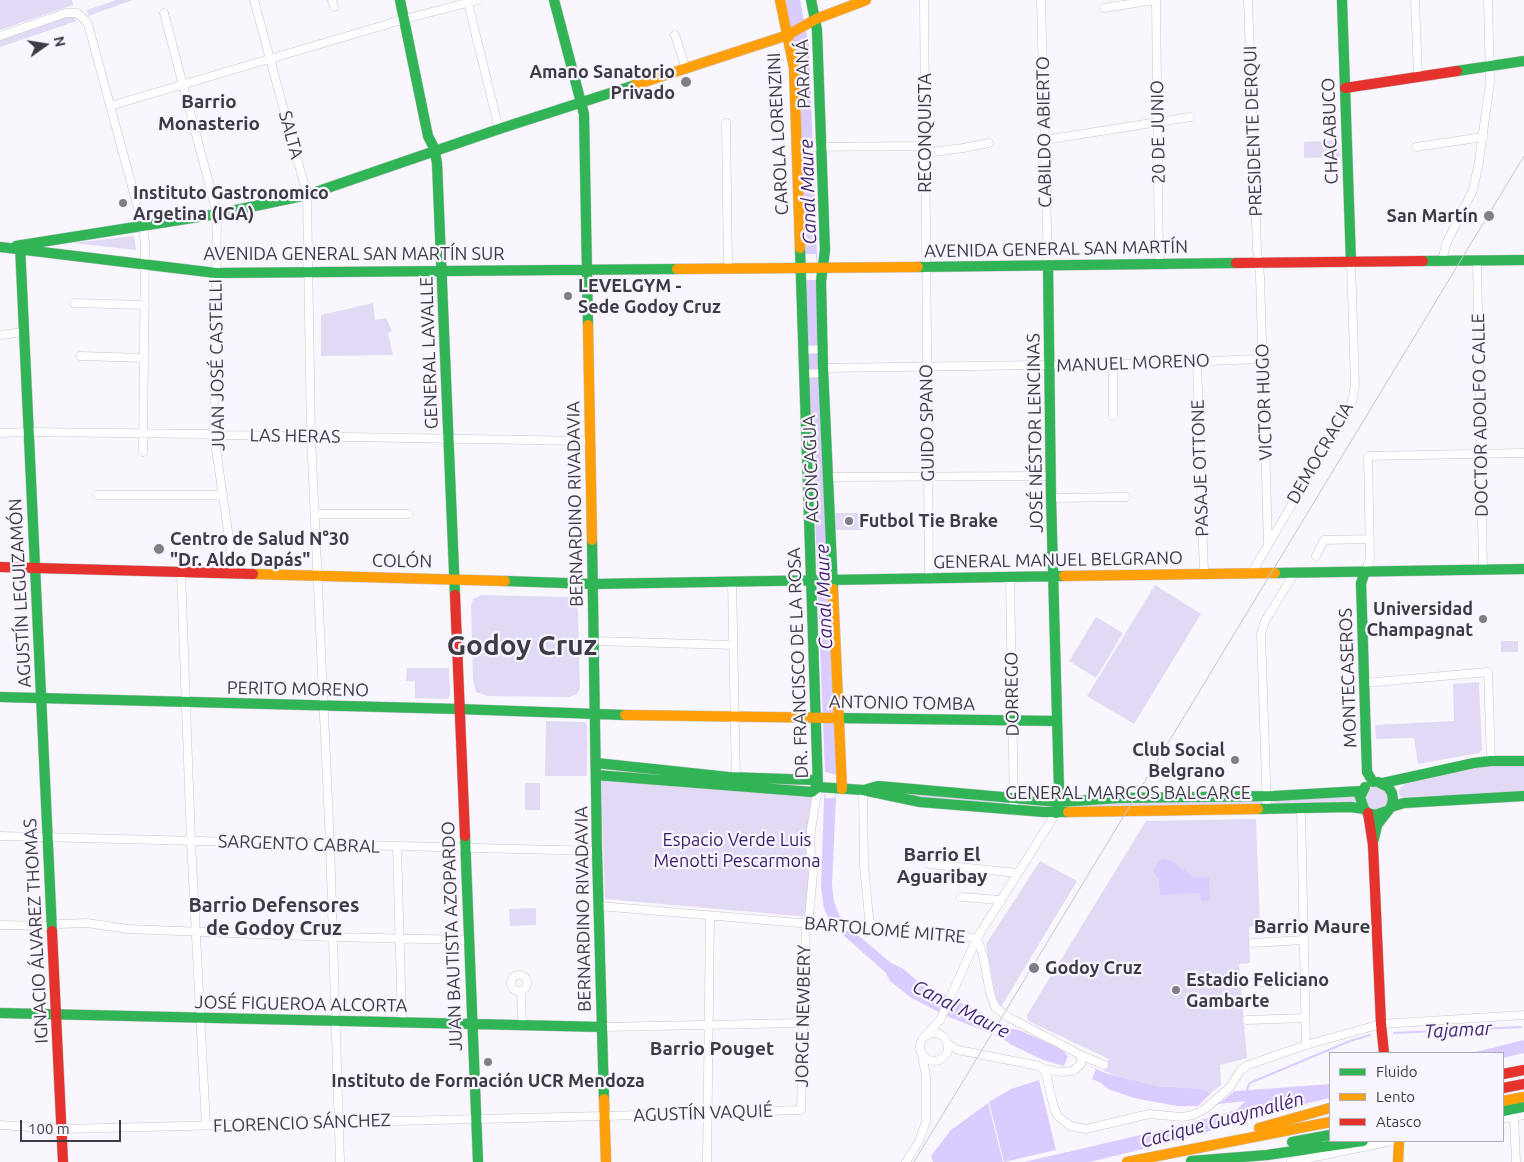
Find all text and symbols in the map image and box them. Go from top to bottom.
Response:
north arrow [20,20,70,70]
text: N [51,35,69,49]
street label: PARANÁ [791,39,815,109]
street label: PRESIDENTE DERQUI [1239,45,1267,217]
street label: CAROLA LORENZINI [763,52,793,216]
street label: CABILDO ABIERTO [1032,56,1056,208]
place label: Amano Sanatorio Privado [529,61,675,104]
street label: RECONQUISTA [914,73,936,193]
marker: Amano Sanatorio Privado [679,75,693,89]
street label: CHACABUCO [1317,77,1343,185]
street label: 20 DE JUNIO [1146,80,1170,184]
district label: Barrio Monasterio [158,91,260,135]
street label: SALTA [274,108,308,162]
water label: Canal Maure [795,139,821,245]
place label: Instituto Gastronomico Argetina (IGA) [133,182,329,224]
marker: Instituto Gastronomico Argetina (IGA) [117,197,129,209]
place label: San Martín [1387,205,1478,227]
marker: San Martín [1482,209,1496,223]
street label: AVENIDA GENERAL SAN MARTÍN [924,236,1188,262]
street label: AVENIDA GENERAL SAN MARTÍN SUR [203,243,505,265]
place label: LEVELGYM - Sede Godoy Cruz [578,275,721,318]
street label: GENERAL LAVALLE [416,276,442,430]
street label: JUAN JOSÉ CASTELLI [205,279,229,451]
marker: LEVELGYM - Sede Godoy Cruz [562,290,574,302]
street label: DOCTOR ADOLFO CALLE [1467,313,1493,517]
street label: JOSÉ NÉSTOR LENCINAS [1022,333,1048,533]
street label: VICTOR HUGO [1251,343,1277,461]
street label: MANUEL MORENO [1056,350,1210,376]
street label: GUIDO SPANO [915,364,939,482]
street label: DEMOCRACIA [1282,398,1358,508]
street label: PASAJE OTTONE [1187,399,1213,537]
street label: BERNARDINO RIVADAVIA [562,401,588,607]
street label: ACONCAGUA [798,415,824,523]
street label: LAS HERAS [249,424,341,448]
street label: AGUSTÍN LEGUIZAMÓN [4,498,36,688]
place label: Futbol Tie Brake [859,510,998,532]
marker: Futbol Tie Brake [843,515,855,527]
place label: Centro de Salud N°30 "Dr. Aldo Dapás" [170,528,349,570]
marker: Centro de Salud N°30 "Dr. Aldo Dapás" [152,542,166,556]
water label: Canal Maure [811,544,837,650]
street label: DR. FRANCISCO DE LA ROSA [783,547,813,779]
street label: GENERAL MANUEL BELGRANO [933,547,1183,573]
street label: COLÓN [372,550,432,572]
place label: Universidad Champagnat [1366,598,1473,640]
street label: MONTECASEROS [1335,608,1361,748]
marker: Universidad Champagnat [1477,613,1489,625]
district label: Godoy Cruz [447,629,597,663]
street label: DORREGO [1000,651,1024,737]
street label: PERITO MORENO [227,677,369,701]
street label: ANTONIO TOMBA [829,691,975,715]
place label: Club Social Belgrano [1132,739,1225,782]
marker: Club Social Belgrano [1229,754,1241,766]
street label: GENERAL MARCOS BALCARCE [1005,782,1251,804]
street label: BERNARDINO RIVADAVIA [570,806,596,1012]
street label: IGNACIO ÁLVAREZ THOMAS [19,818,53,1044]
street label: JUAN BAUTISTA AZOPARDO [437,821,467,1051]
park label: Espacio Verde Luis Menotti Pescarmona [653,829,821,872]
street label: SARGENTO CABRAL [218,830,380,858]
district label: Barrio El Aguaribay [897,844,987,888]
district label: Barrio Defensores de Godoy Cruz [189,893,359,940]
street label: BARTOLOMÉ MITRE [803,912,967,948]
district label: Barrio Maure [1254,916,1370,938]
street label: JORGE NEWBERY [791,945,815,1087]
place label: Godoy Cruz [1045,957,1142,979]
marker: Godoy Cruz [1027,961,1041,975]
place label: Estadio Feliciano Gambarte [1186,969,1329,1012]
water label: Canal Maure [909,975,1013,1043]
marker: Estadio Feliciano Gambarte [1170,984,1182,996]
street label: JOSÉ FIGUEROA ALCORTA [194,991,408,1017]
water label: Tajamar [1424,1017,1492,1043]
district label: Barrio Pouget [650,1038,774,1060]
legend [1329,1052,1504,1142]
marker: Instituto de Formación UCR Mendoza [482,1056,494,1068]
text: Fluido [1376,1063,1418,1080]
place label: Instituto de Formación UCR Mendoza [331,1070,645,1092]
water label: Cacique Guaymallén [1138,1087,1306,1153]
text: Lento [1376,1088,1415,1105]
street label: AGUSTÍN VAQUIÉ [633,1100,773,1126]
street label: FLORENCIO SÁNCHEZ [213,1109,391,1137]
scale bar [22,1110,124,1142]
text: Atasco [1376,1113,1422,1130]
text: 100 m [28,1120,70,1137]

